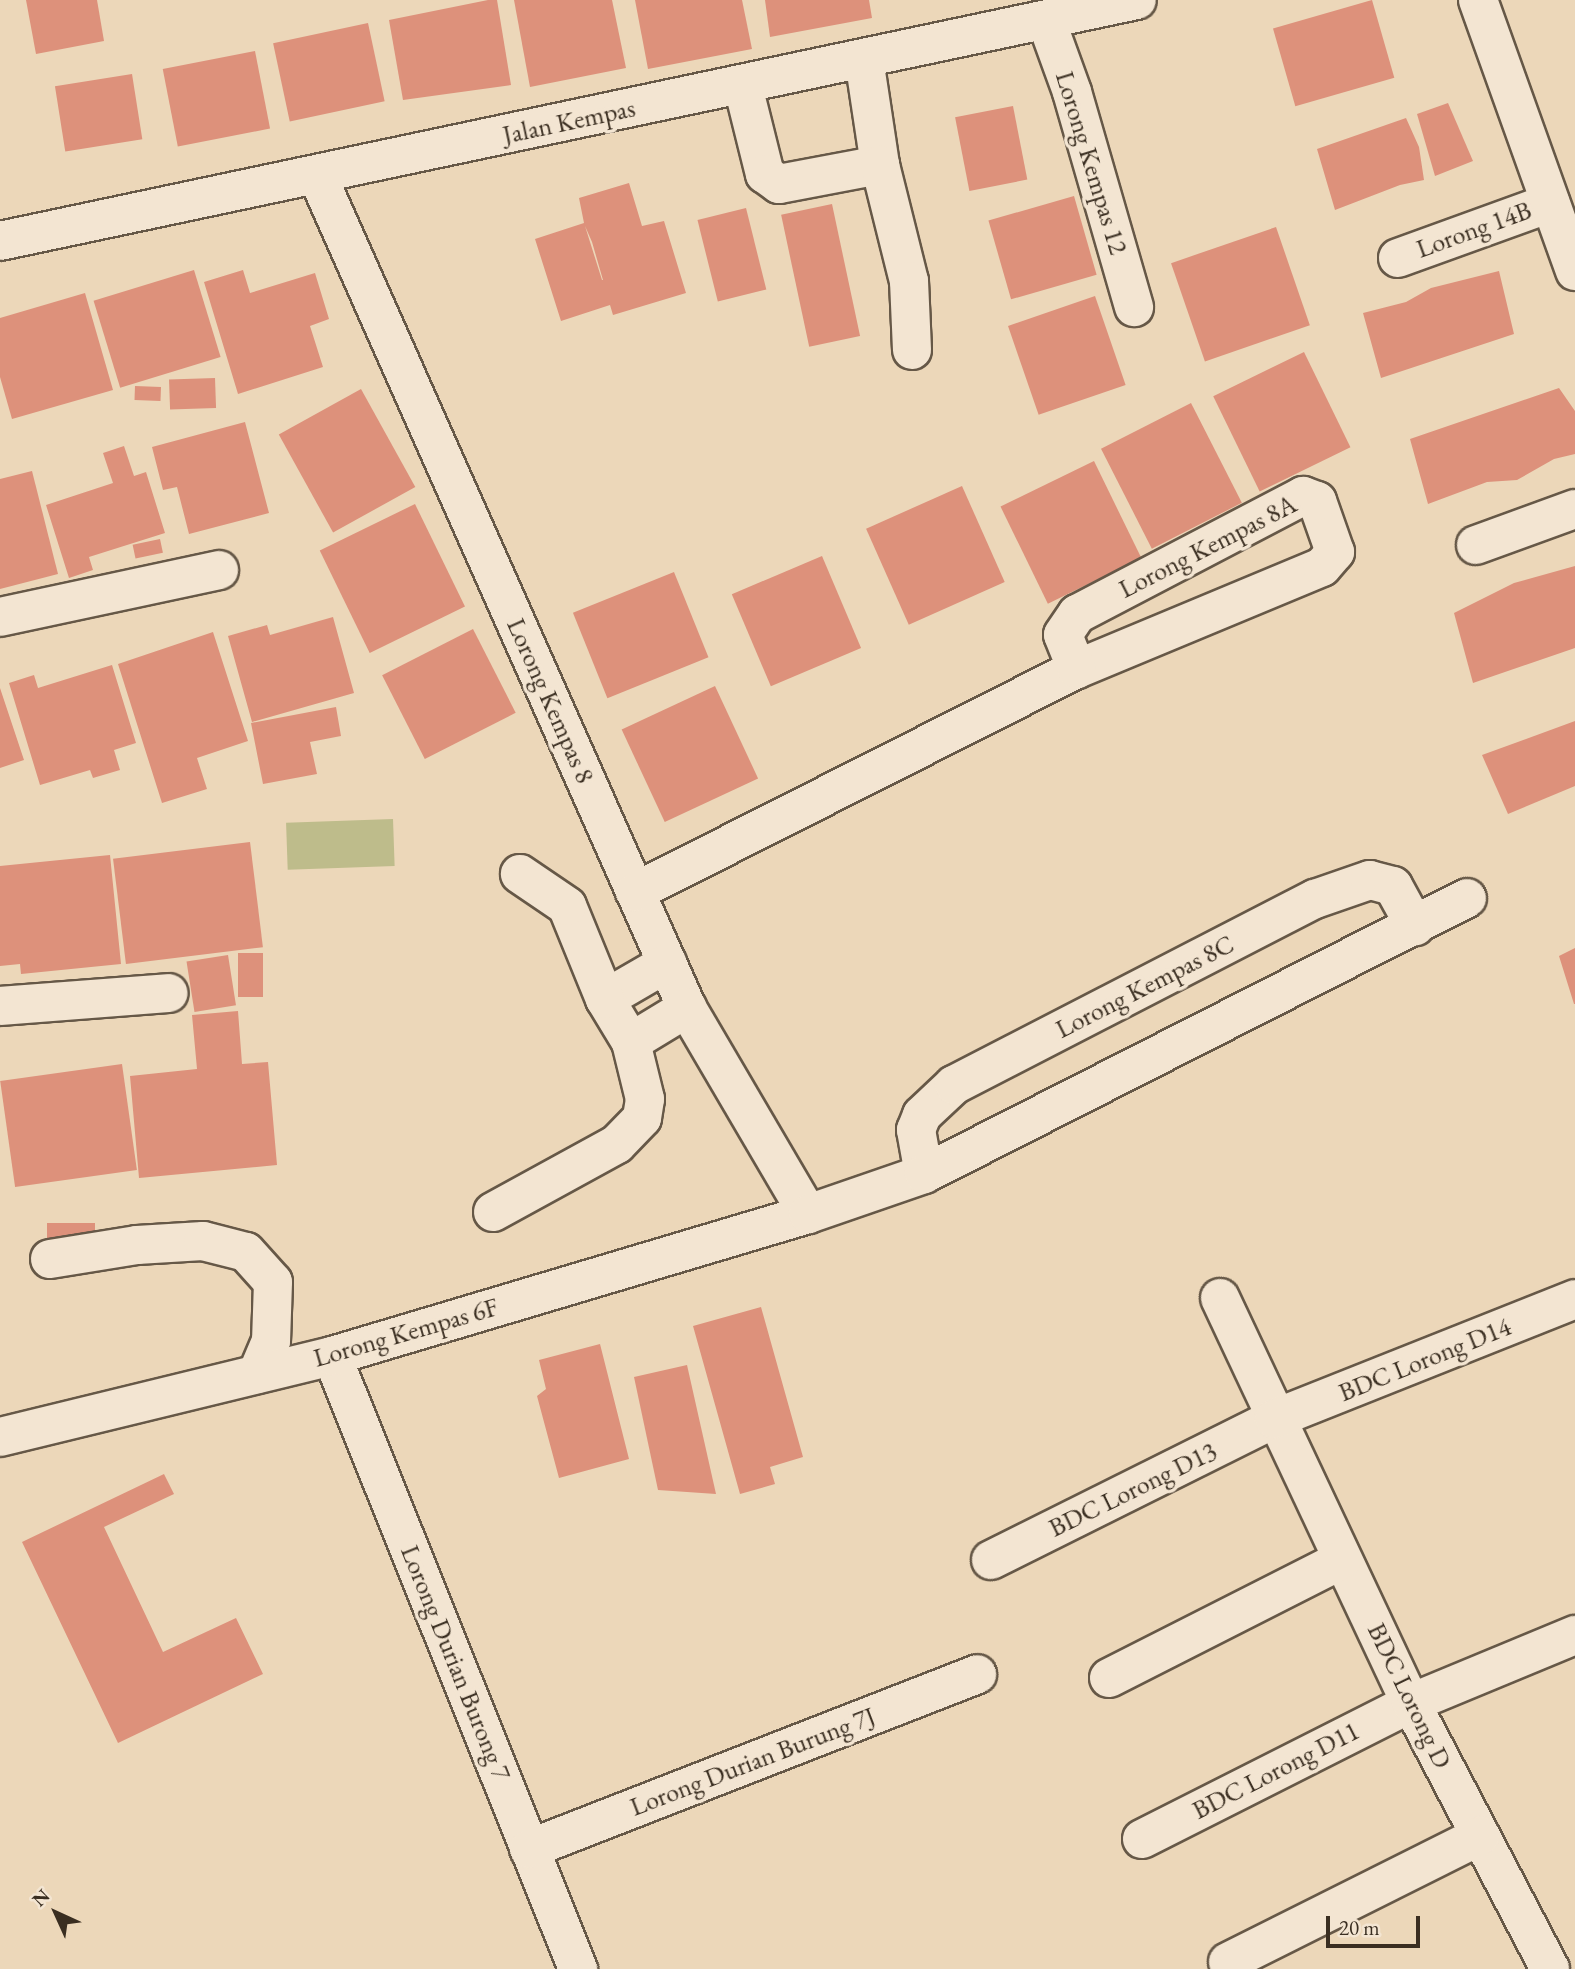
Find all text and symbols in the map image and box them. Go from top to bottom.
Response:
street label: Lorong Kempas 12 [1048,68,1134,258]
street label: Jalan Kempas [500,93,638,151]
street label: Lorong 14B [1412,195,1536,265]
street label: Lorong Kempas 8A [1114,489,1302,605]
street label: Lorong Kempas 8 [500,614,600,788]
street label: Lorong Kempas 8C [1051,929,1239,1045]
street label: Lorong Kempas 6F [310,1292,502,1374]
street label: BDC Lorong D14 [1334,1311,1516,1409]
street label: BDC Lorong D13 [1044,1436,1222,1544]
street label: Lorong Durian Burong 7 [394,1541,516,1785]
street label: BDC Lorong D [1360,1618,1458,1774]
street label: Lorong Durian Burung 7J [626,1701,880,1823]
street label: BDC Lorong D11 [1187,1716,1365,1826]
north arrow [21,1878,91,1948]
text: N [27,1884,55,1912]
scale bar [1330,1902,1424,1946]
text: 20 m [1339,1914,1380,1941]

